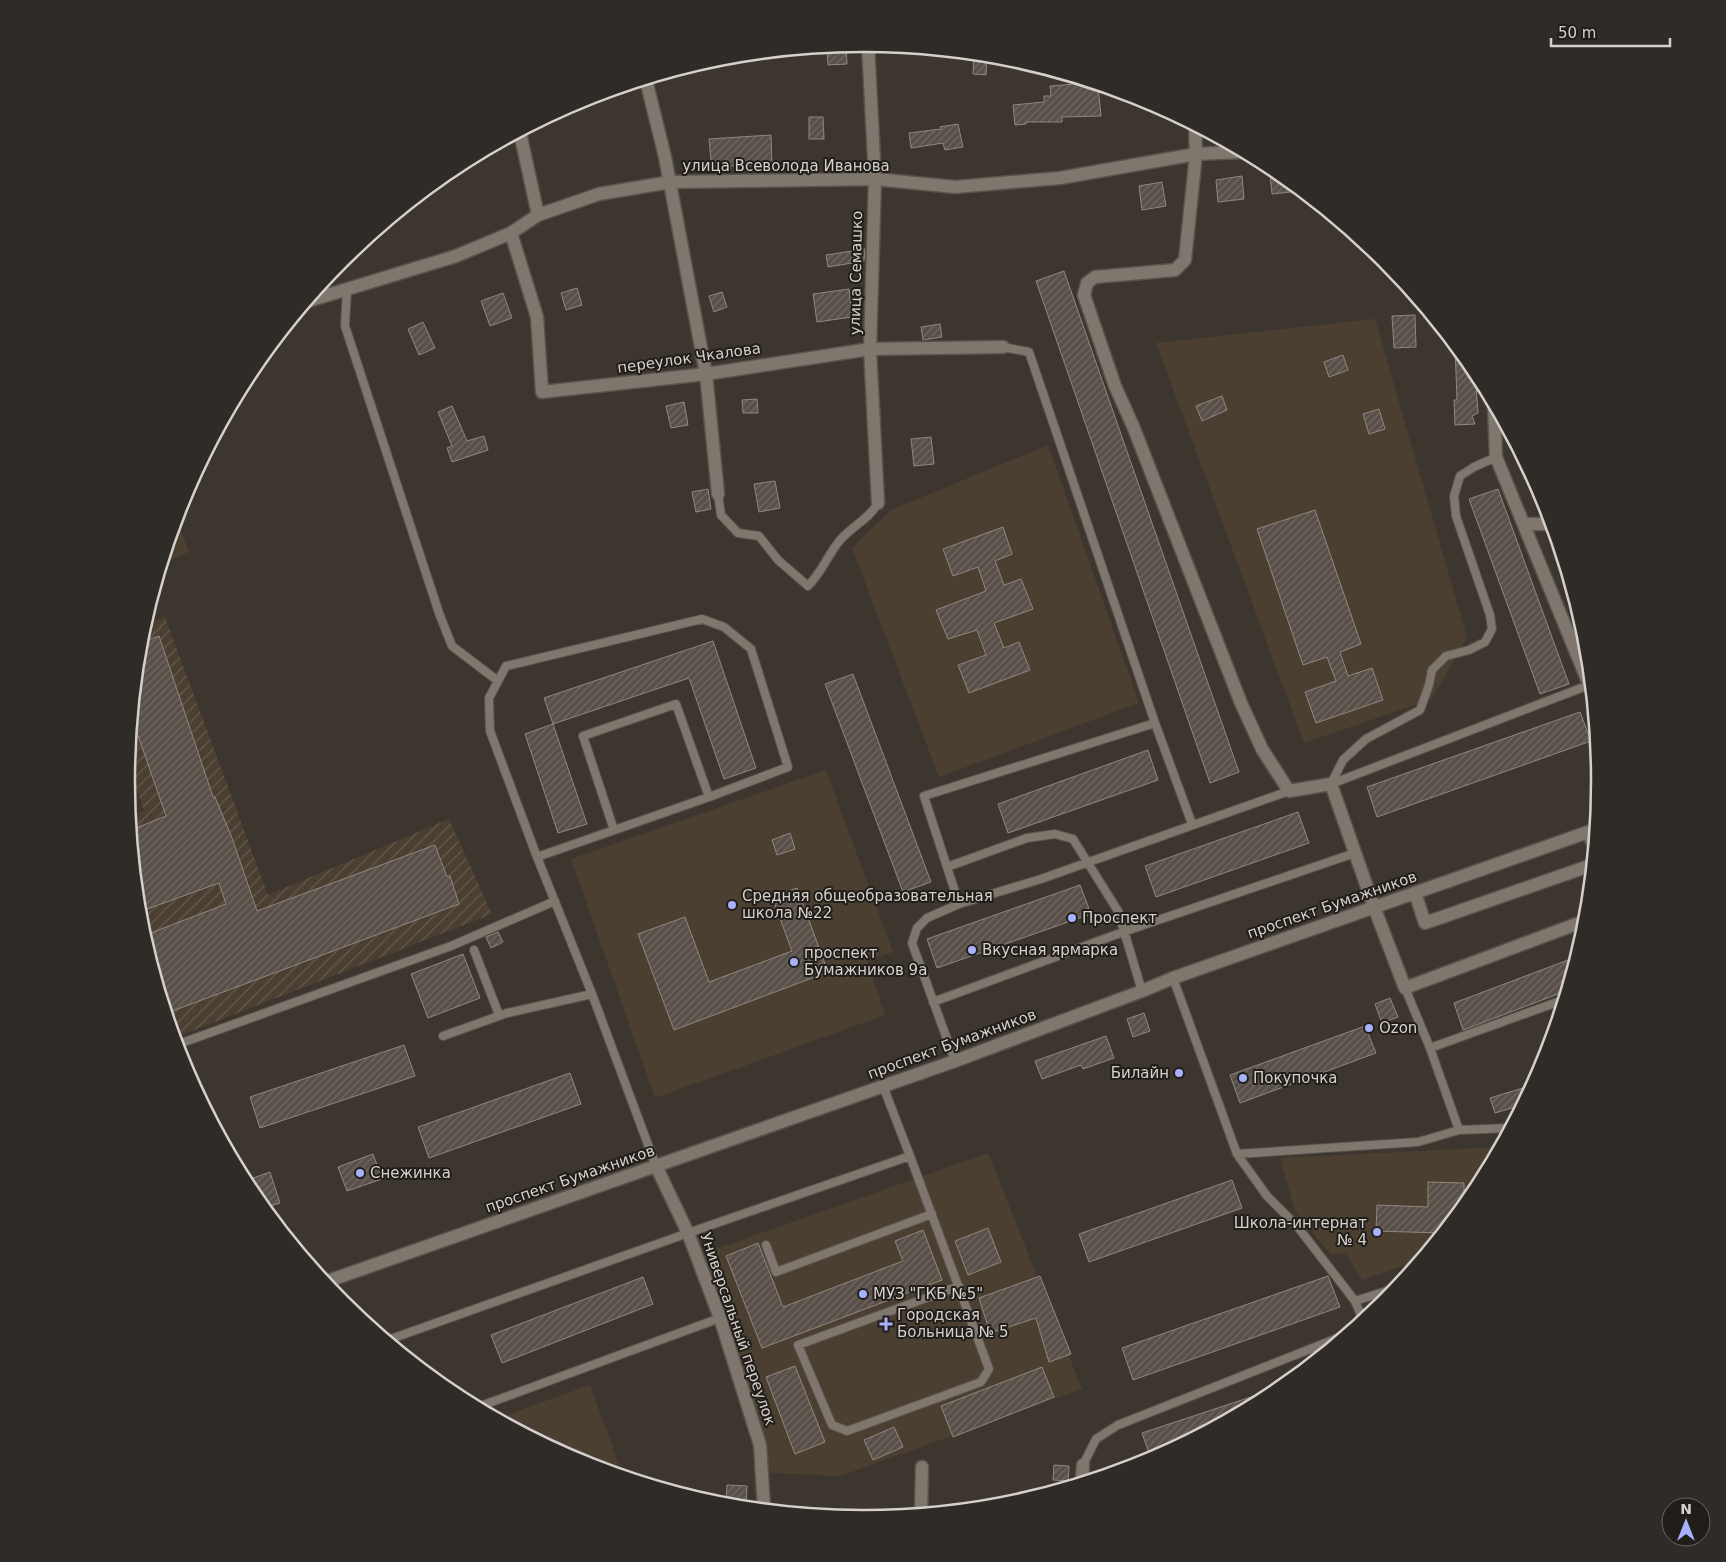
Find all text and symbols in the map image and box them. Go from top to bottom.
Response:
scale bar [1551,15,1670,47]
text: 50 m [1558,24,1596,42]
street label: улица Всеволода Иванова [682,157,890,175]
street label: улица Семашко [846,211,866,335]
street label: переулок Чкалова [616,339,762,377]
street label: проспект Бумажников [1245,867,1419,943]
place label: Средняя общеобразовательная школа №22 [742,887,993,922]
marker: Средняя общеобразовательная школа №22 [726,899,738,911]
place label: Проспект [1082,909,1157,927]
marker: Проспект [1066,912,1078,924]
place label: Вкусная ярмарка [982,941,1118,959]
place label: проспект Бумажников 9а [804,944,927,979]
marker: Вкусная ярмарка [966,944,978,956]
marker: проспект Бумажников 9а [788,956,800,968]
street label: проспект Бумажников [865,1005,1039,1083]
place label: Ozon [1379,1019,1417,1037]
marker: Ozon [1363,1022,1375,1034]
place label: Билайн [1111,1064,1169,1082]
marker: Билайн [1173,1067,1185,1079]
place label: Покупочка [1253,1069,1338,1087]
marker: Покупочка [1237,1072,1249,1084]
street label: проспект Бумажников [483,1141,657,1217]
place label: Снежинка [370,1164,451,1182]
marker: Снежинка [354,1167,366,1179]
place label: Школа-интернат № 4 [1234,1214,1367,1249]
marker: Школа-интернат № 4 [1371,1226,1383,1238]
street label: Универсальный переулок [696,1230,780,1428]
place label: МУЗ "ГКБ №5" [873,1285,983,1303]
marker: МУЗ "ГКБ №5" [857,1288,869,1300]
place label: Городская Больница № 5 [897,1306,1009,1341]
marker: Городская Больница № 5 [879,1317,893,1331]
north arrow [1661,1497,1711,1547]
text: N [1680,1501,1692,1517]

